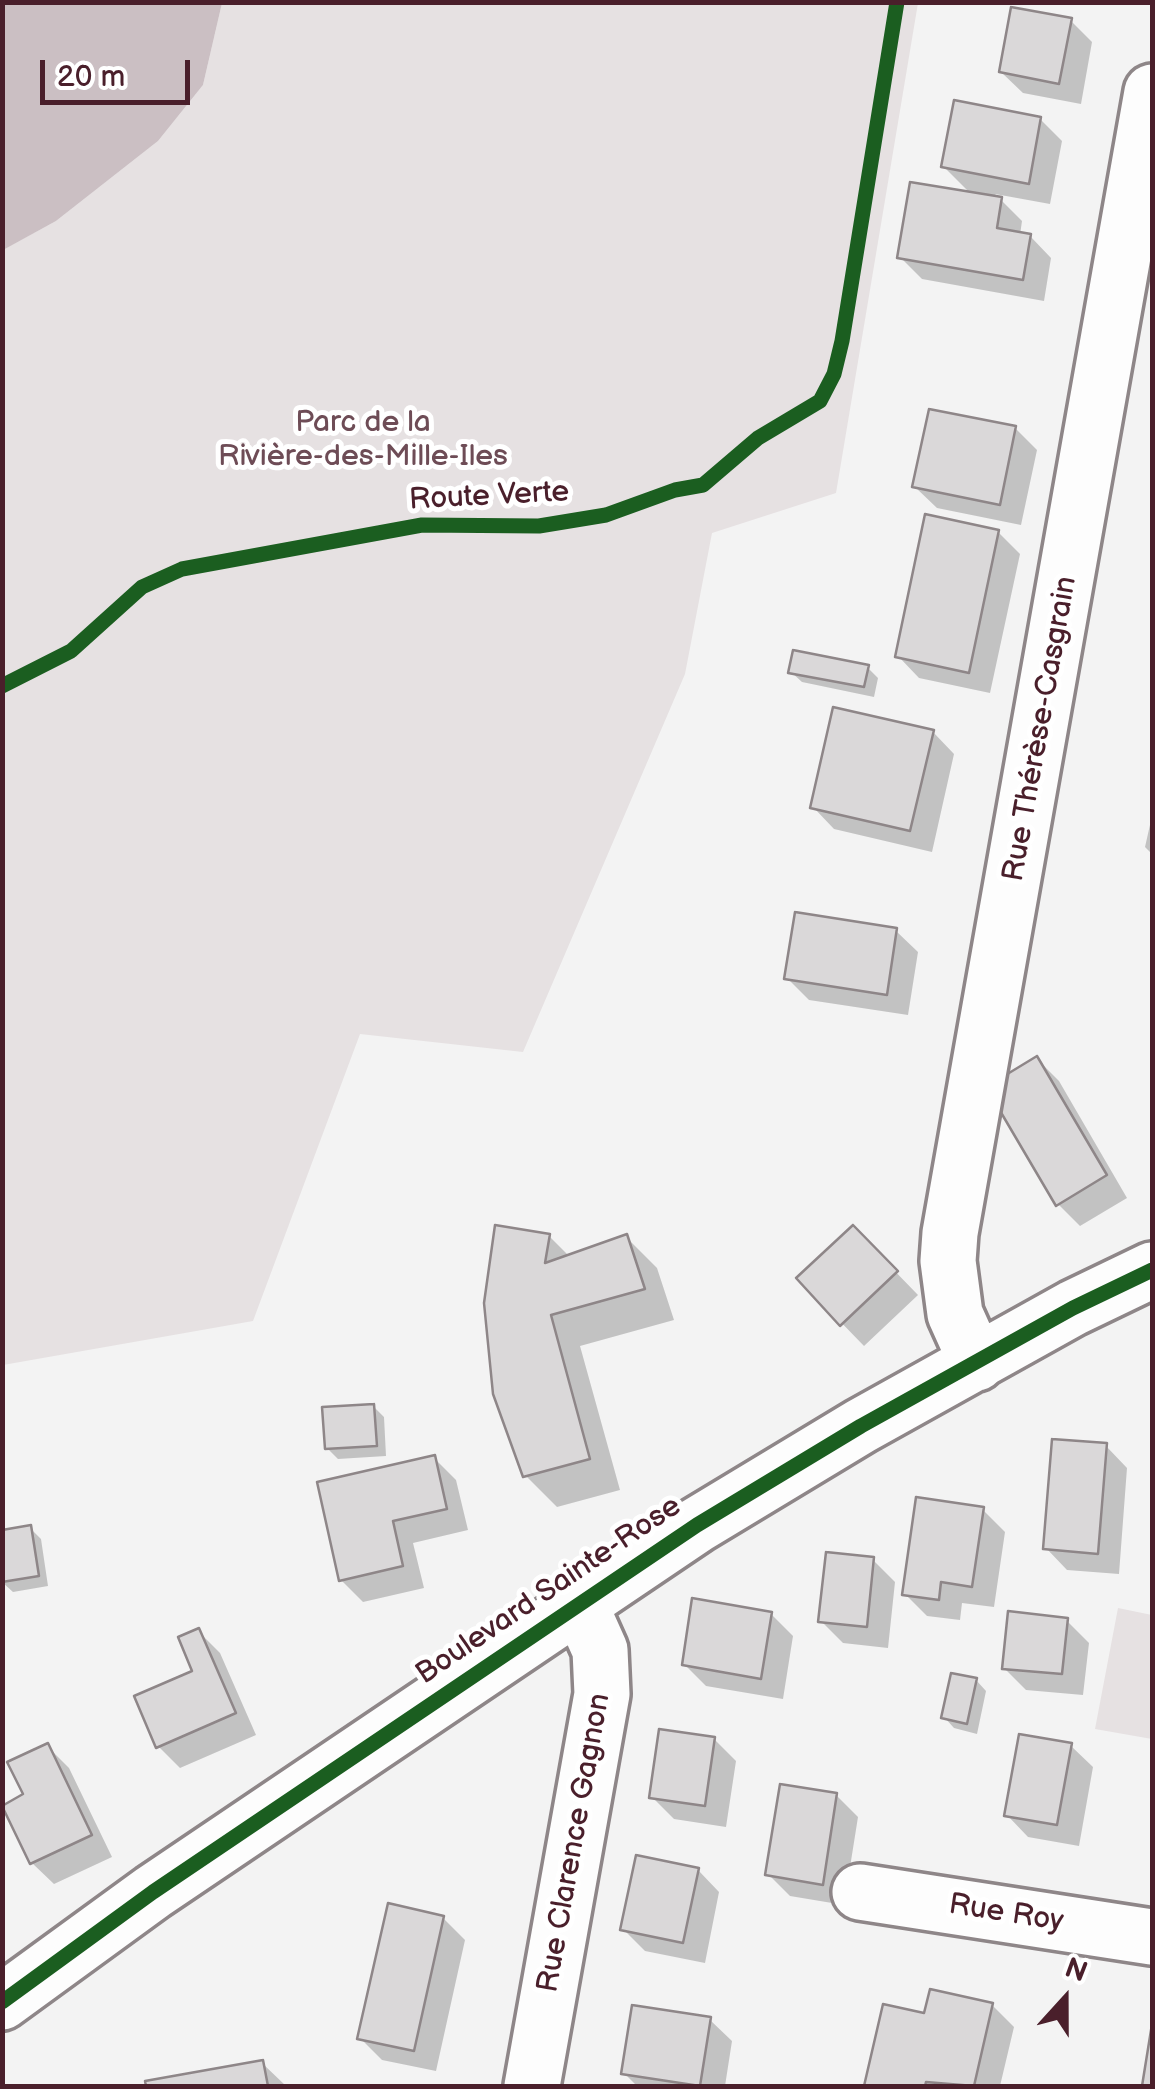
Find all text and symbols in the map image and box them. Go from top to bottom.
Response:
scale bar [45,40,195,102]
text: 20 m [57,59,125,95]
park label: Parc de la Rivière-des-Mille-Iles [218,405,508,476]
street label: Route Verte [408,475,570,519]
street label: Rue Thérèse-Casgrain [996,574,1086,884]
street label: Boulevard Sainte-Rose [410,1489,688,1693]
street label: Rue Clarence Gagnon [531,1691,619,1995]
street label: Rue Roy [946,1887,1066,1941]
north arrow [1015,1949,1115,2049]
text: N [1060,1951,1092,1990]

